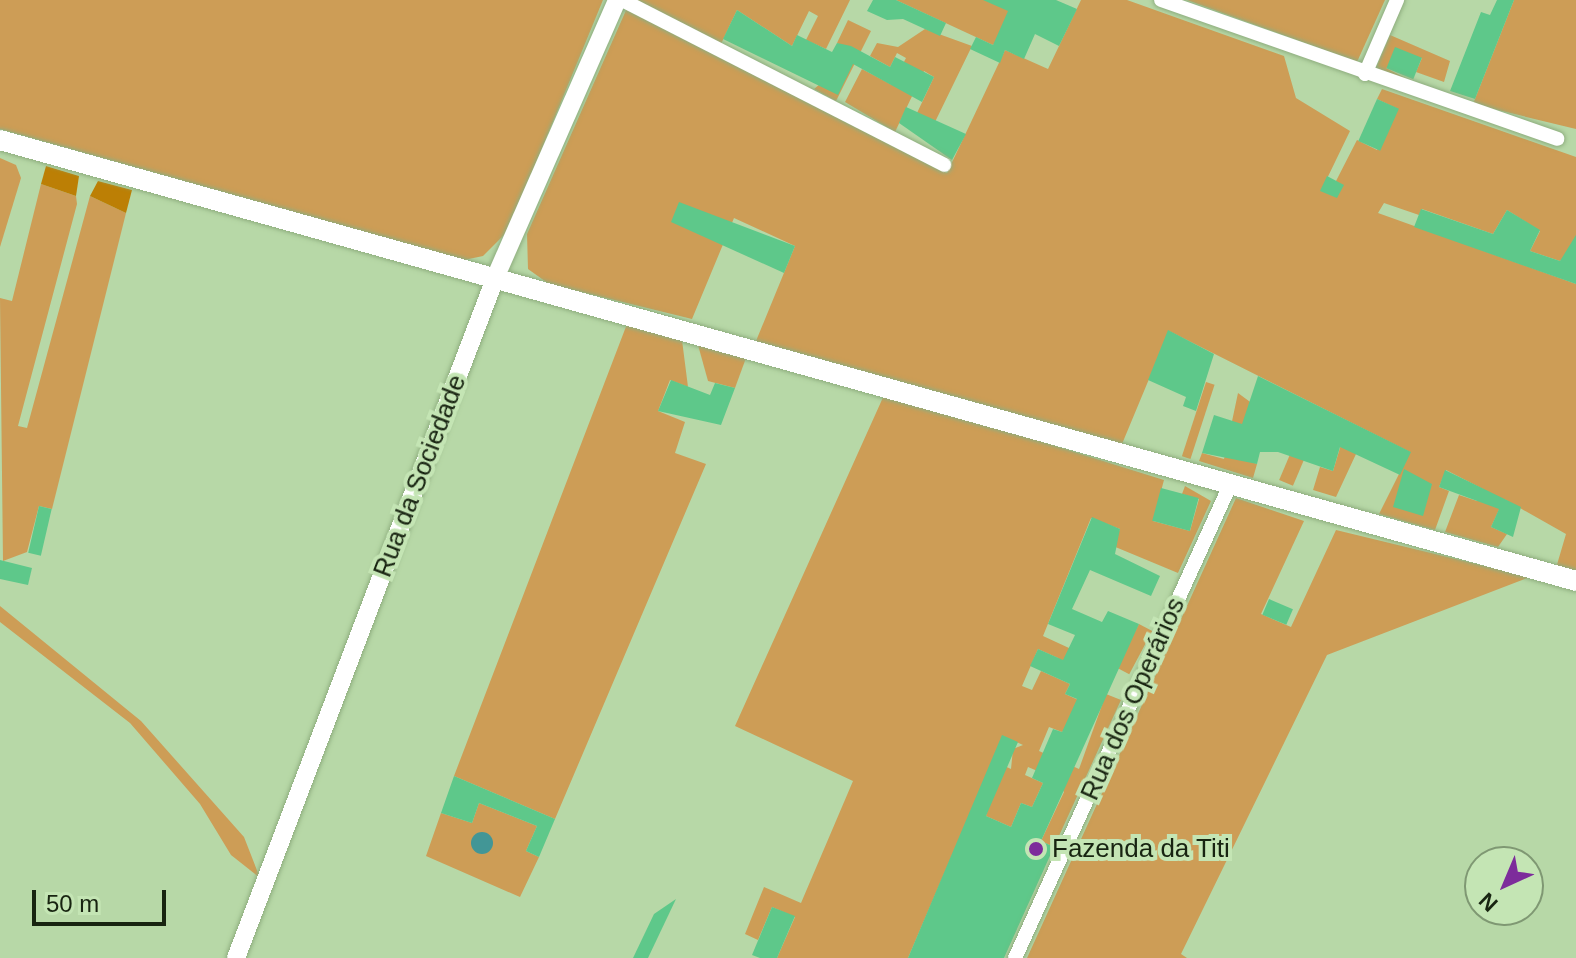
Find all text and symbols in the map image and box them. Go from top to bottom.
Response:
street label: Rua da Sociedade [367,371,473,581]
street label: Rua dos Operários [1074,593,1192,805]
place label: Fazenda da Titi [1052,833,1230,865]
marker: Fazenda da Titi [1027,840,1045,858]
north arrow [1464,846,1544,926]
scale bar [36,874,170,924]
text: N [1474,888,1503,917]
text: 50 m [46,890,99,917]

